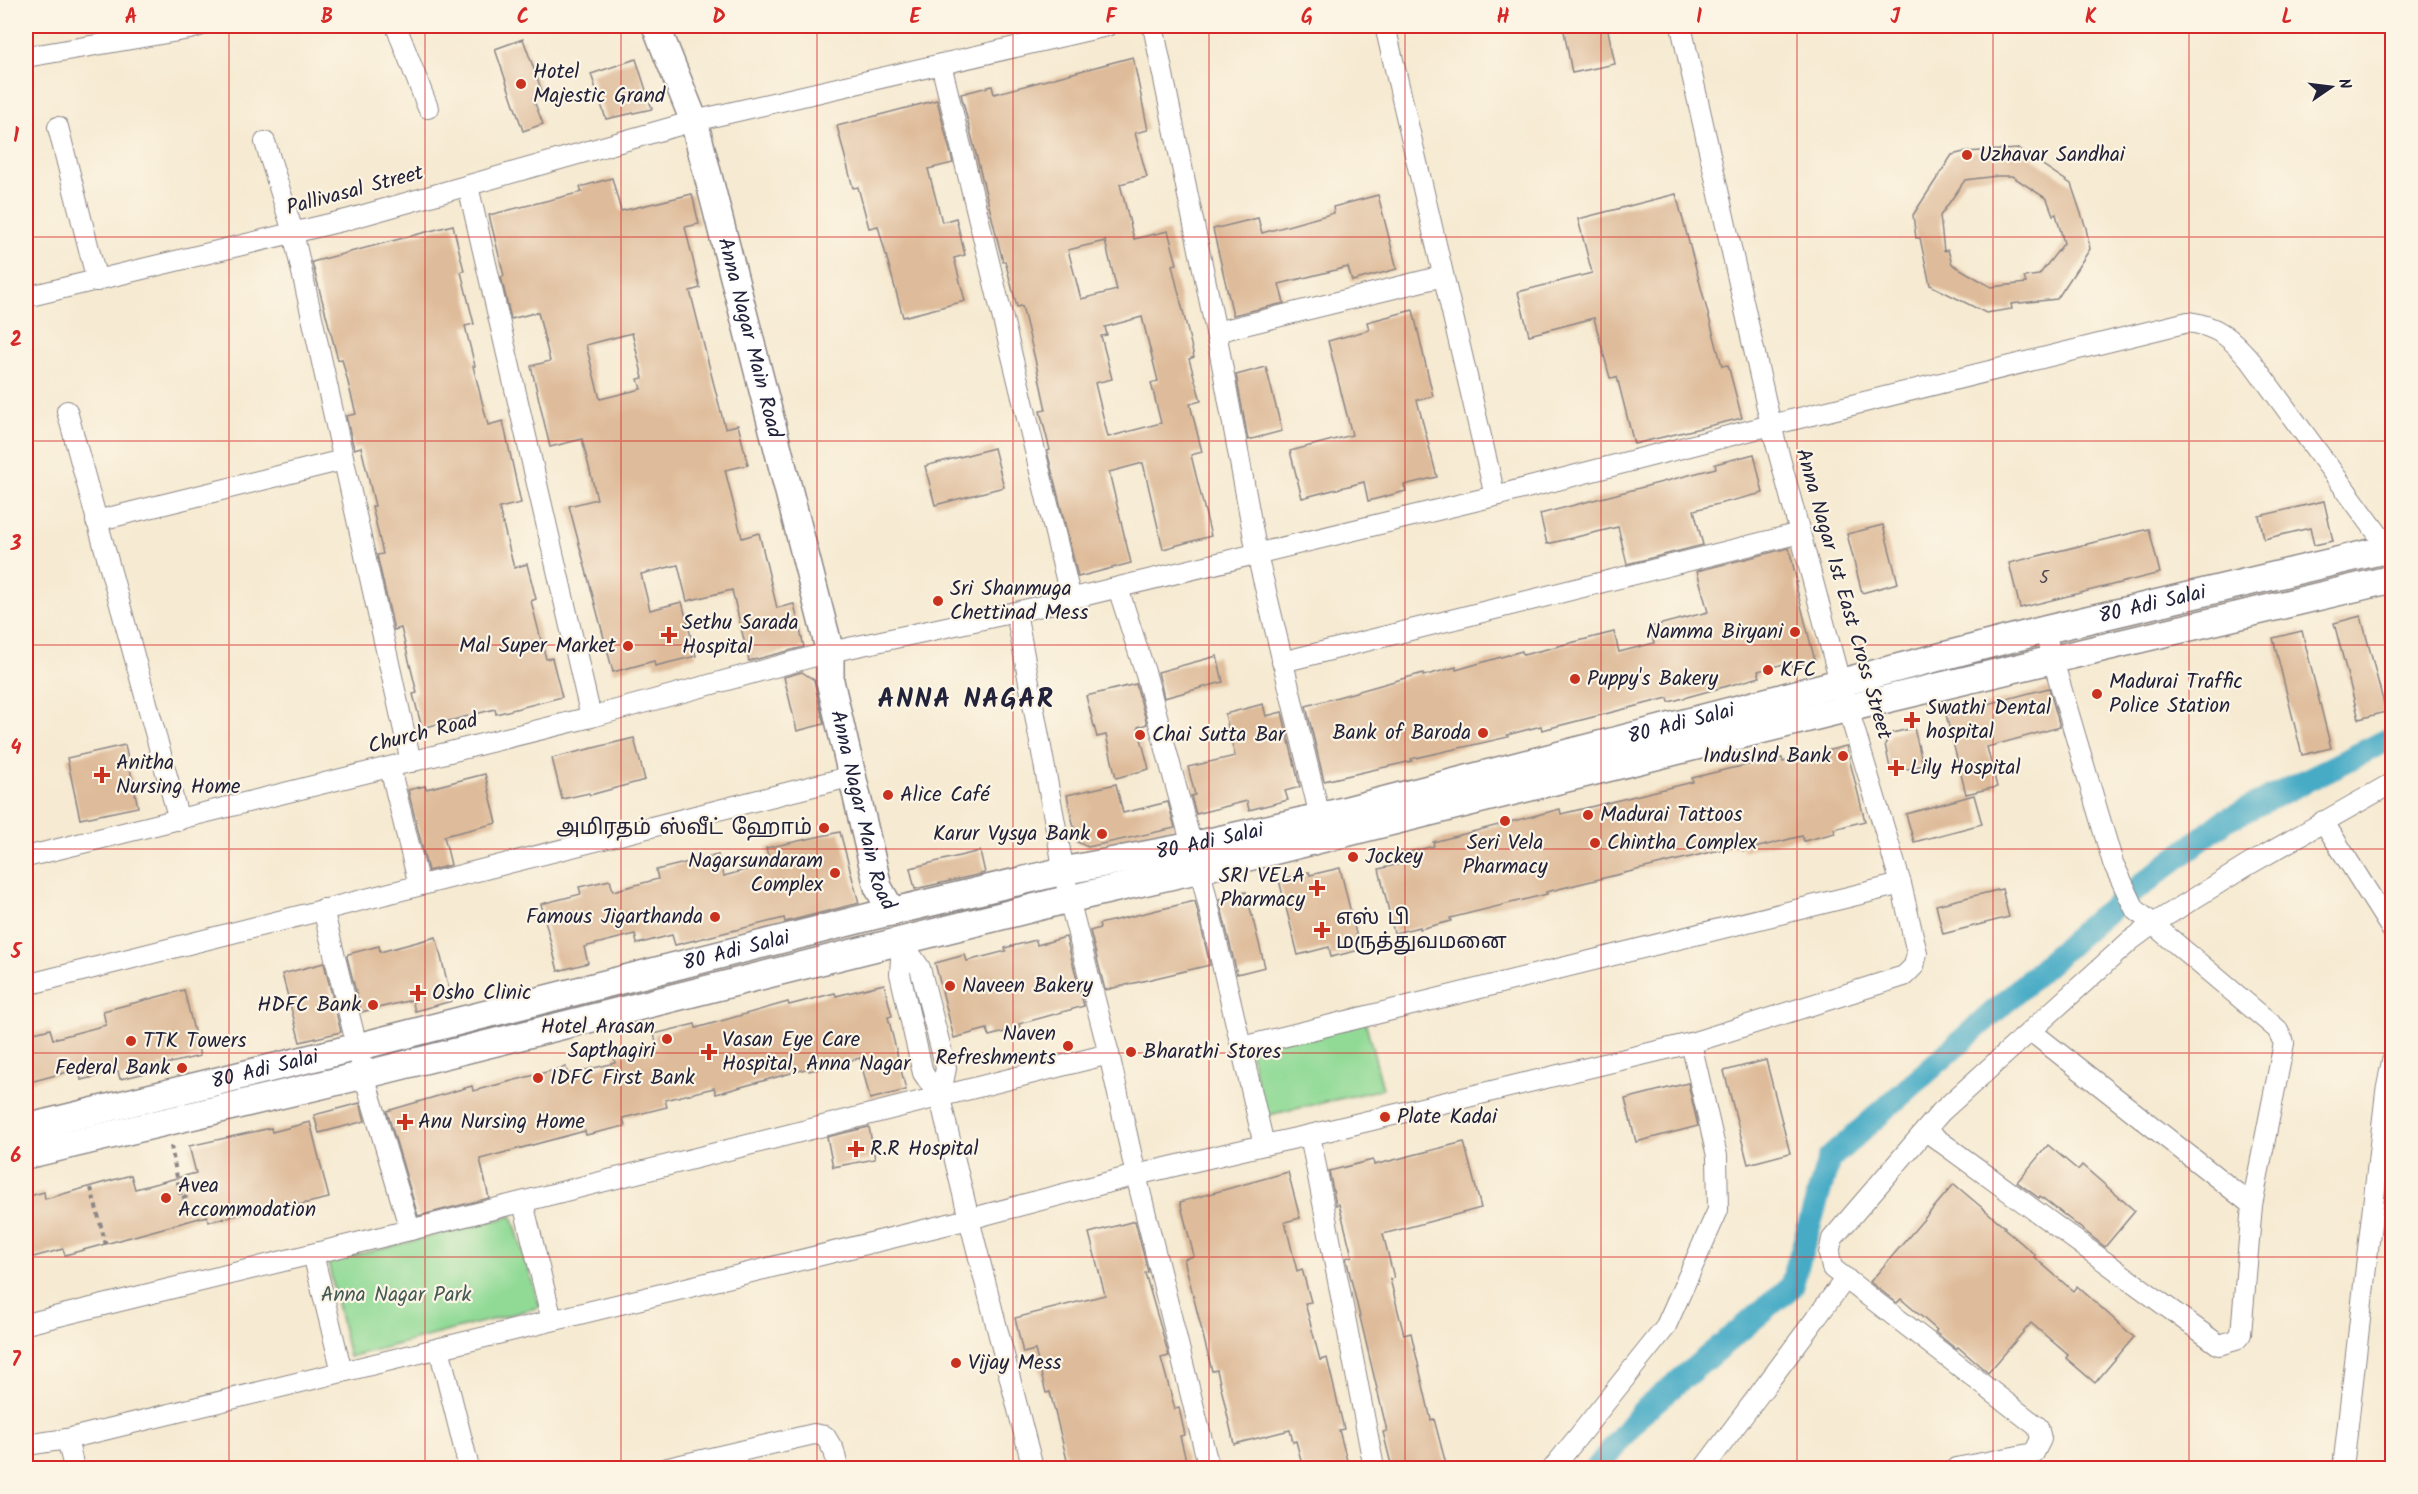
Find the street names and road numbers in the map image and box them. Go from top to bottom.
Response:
street label: Pallivasal Street [283,157,428,225]
street label: Anna Nagar Main Road [708,234,791,442]
street label: Anna Nagar 1st East Cross Street [1786,445,1901,744]
street label: 80 Adi Salai [2095,576,2210,633]
street label: 80 Adi Salai [1624,694,1739,753]
street label: Church Road [365,704,482,764]
street label: Anna Nagar Main Road [821,707,905,917]
street label: 80 Adi Salai [1153,814,1268,869]
street label: 80 Adi Salai [679,921,794,980]
street label: 80 Adi Salai [208,1040,323,1099]

